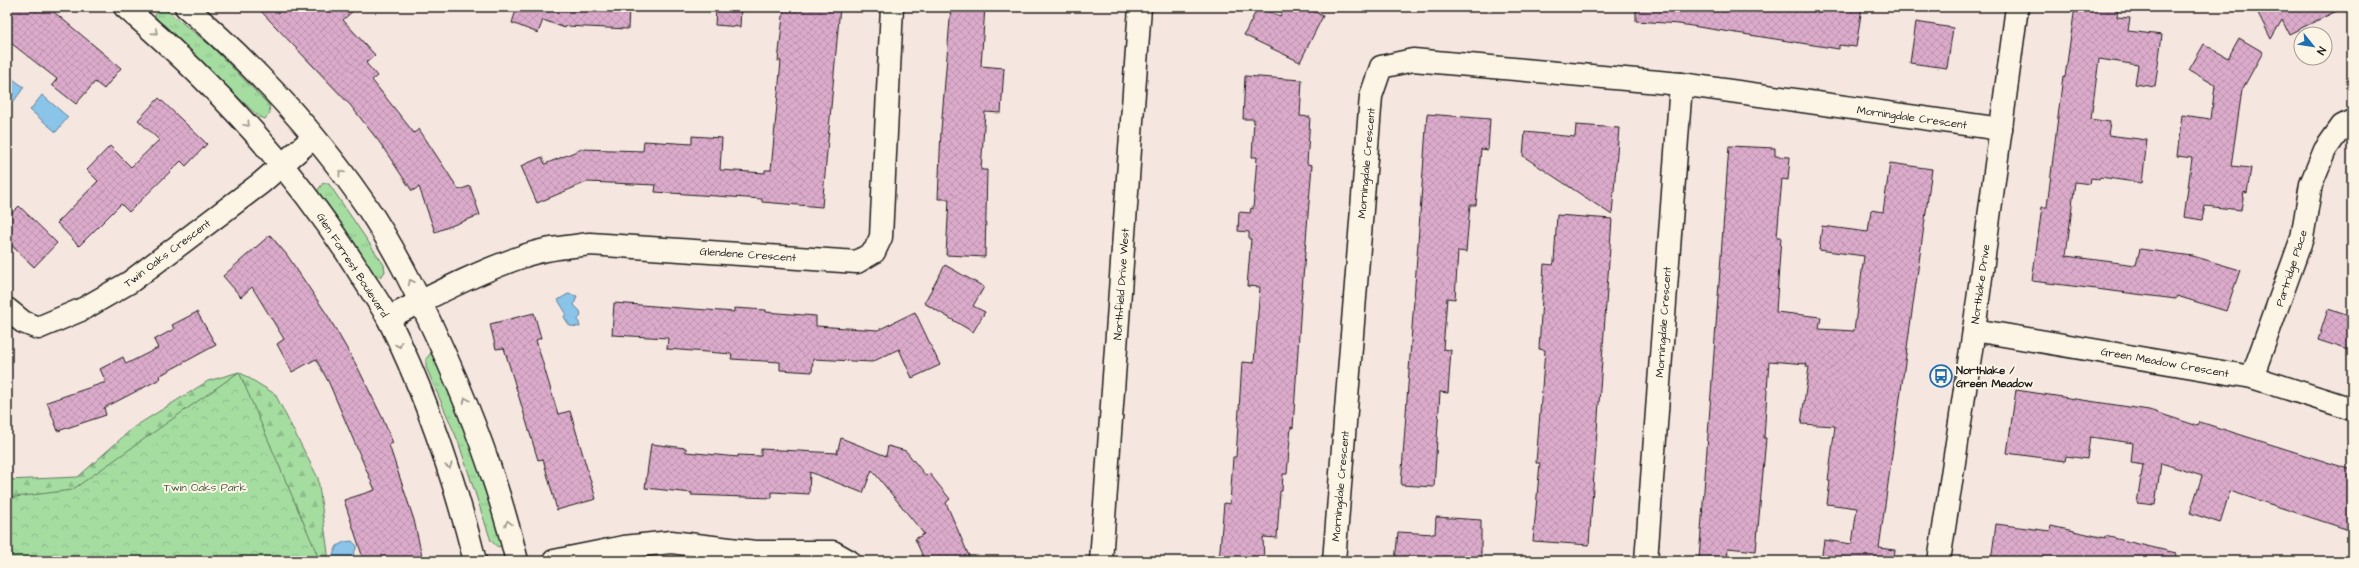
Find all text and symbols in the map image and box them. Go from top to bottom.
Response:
north arrow [2293,26,2333,66]
one-way arrow [150,28,157,35]
text: N [2313,44,2329,58]
street label: Morningdale Crescent [1856,102,1969,134]
street label: Morningdale Crescent [1354,106,1380,219]
one-way arrow [242,119,249,127]
one-way arrow [339,170,346,177]
street label: Glen Forrest Boulevard [313,210,392,321]
street label: Twin Oaks Crescent [121,215,214,291]
street label: Northfield Drive West [1110,227,1133,341]
street label: Partridge Place [2272,228,2312,309]
street label: Northlake Drive [1968,243,1993,325]
street label: Glendene Crescent [699,244,797,265]
street label: Morningdale Crescent [1652,265,1676,378]
one-way arrow [408,279,415,287]
one-way arrow [395,342,403,349]
street label: Green Meadow Crescent [2100,344,2230,381]
bus stop icon: Northlake / Green Meadow [1928,363,1954,389]
place label: Northlake / Green Meadow [1956,363,2033,391]
one-way arrow [462,397,470,404]
street label: Morningdale Crescent [1328,429,1354,542]
one-way arrow [444,462,452,469]
park label: Twin Oaks Park [164,480,246,495]
one-way arrow [504,520,513,527]

